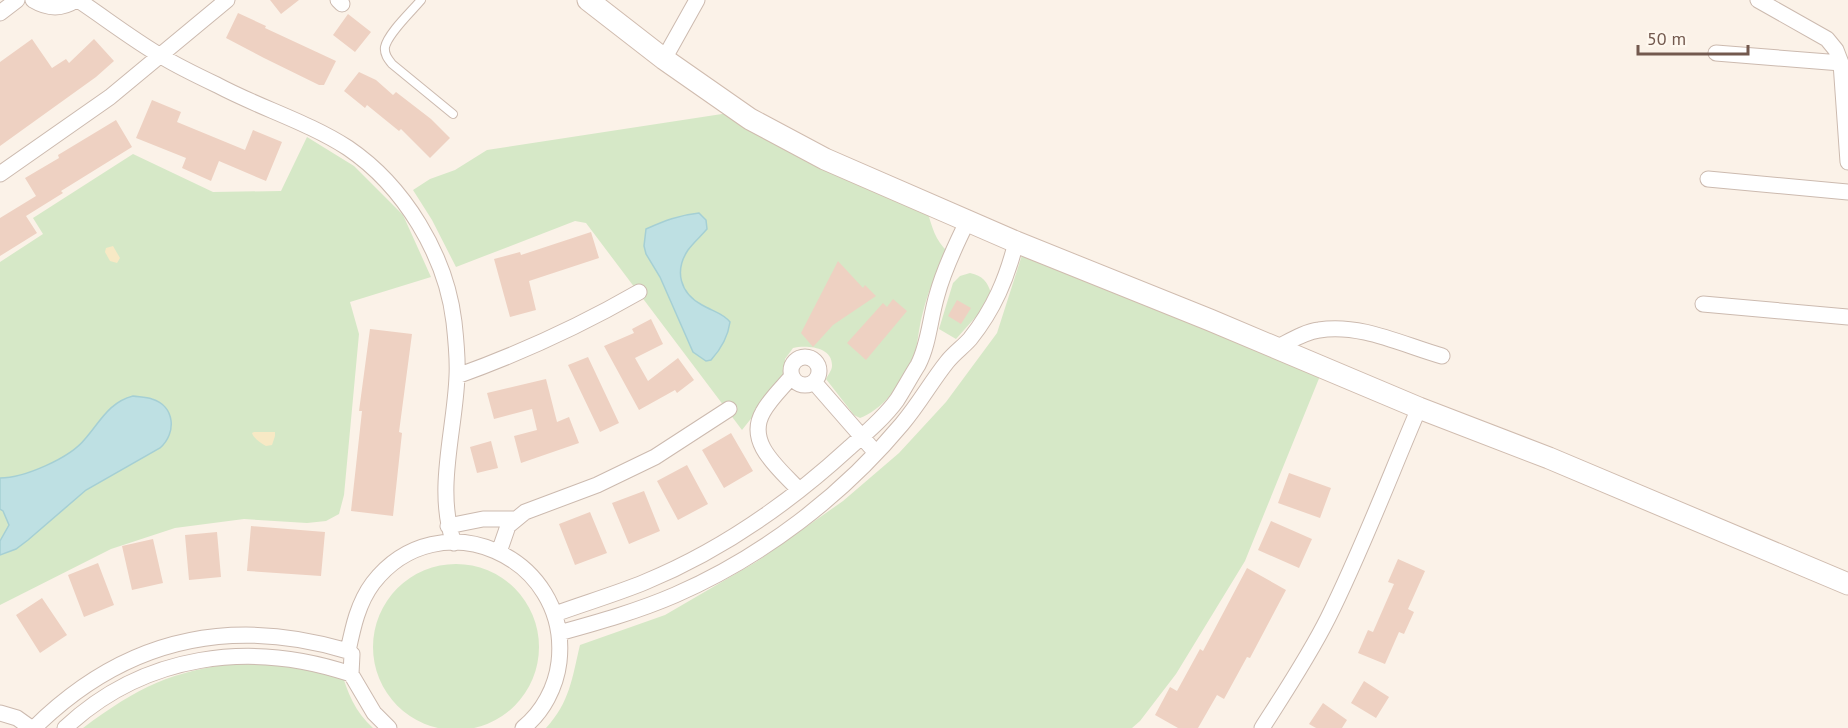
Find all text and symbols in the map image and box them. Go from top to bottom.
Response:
scale bar [1638,18,1748,56]
text: 50 m [1647,27,1686,50]

